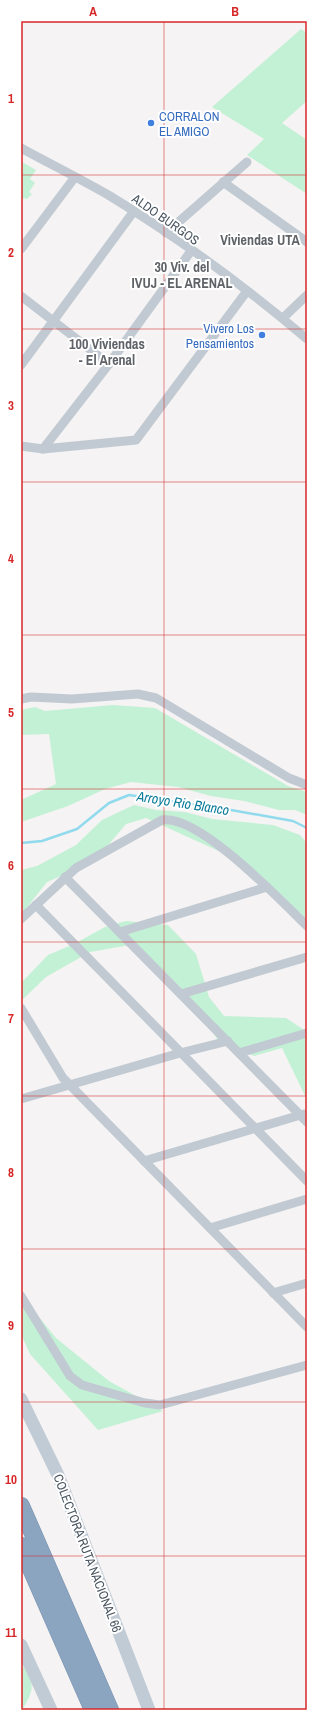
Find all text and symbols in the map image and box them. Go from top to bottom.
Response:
text: A [89,3,97,20]
text: B [231,3,239,20]
text: 1 [8,90,14,107]
place label: CORRALON EL AMIGO [159,108,219,140]
marker: CORRALON EL AMIGO [146,118,156,128]
street label: ALDO BURGOS [128,189,203,249]
district label: Viviendas UTA [220,231,300,249]
text: 2 [8,244,14,261]
district label: 30 Viv. del IVUJ - EL ARENAL [132,258,232,292]
place label: Vivero Los Pensamientos [186,320,254,352]
marker: Vivero Los Pensamientos [257,330,267,340]
district label: 100 Viviendas - El Arenal [69,335,145,369]
text: 3 [8,397,14,414]
text: 4 [8,550,14,567]
text: 5 [8,704,14,721]
water label: Arroyo Rio Blanco [135,787,230,819]
text: 6 [8,857,14,874]
text: 7 [8,1010,14,1027]
text: 8 [8,1164,14,1181]
text: 9 [8,1317,14,1334]
text: 10 [5,1471,17,1488]
street label: COLECTORA RUTA NACIONAL 66 [49,1472,126,1635]
text: 11 [5,1624,17,1641]

